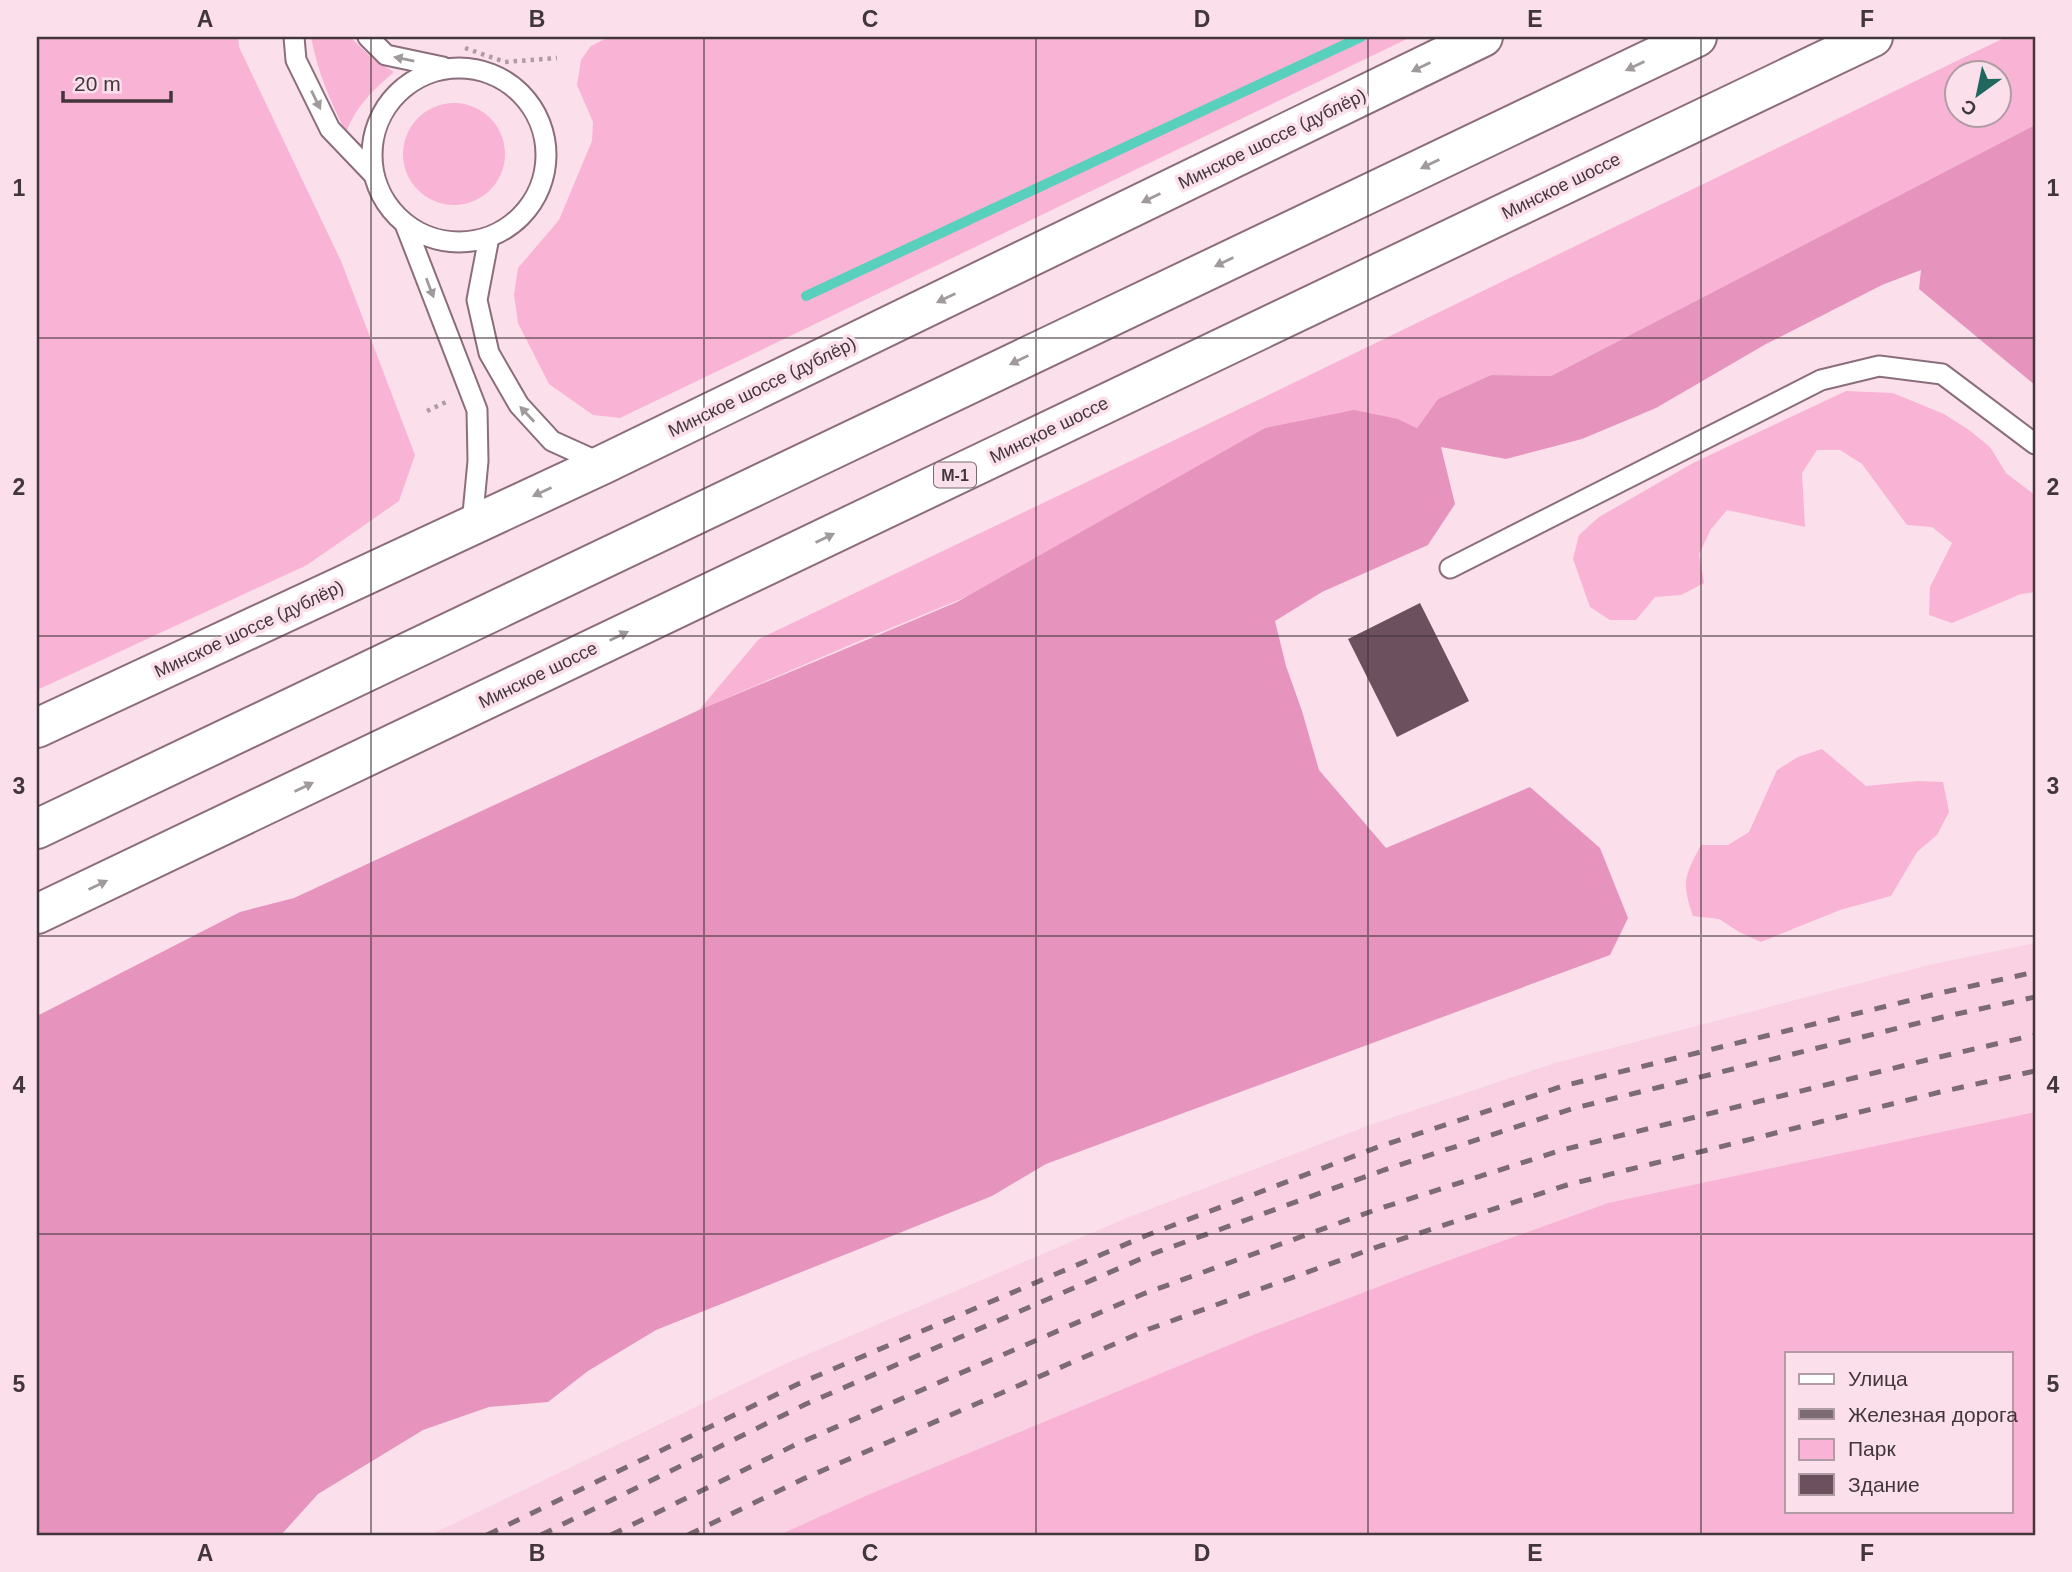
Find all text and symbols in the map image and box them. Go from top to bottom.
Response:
text: A [197,6,213,32]
text: B [529,6,545,32]
text: C [862,6,878,32]
text: D [1194,6,1210,32]
text: E [1527,6,1543,32]
text: F [1860,6,1874,32]
one-way arrow [393,54,415,65]
scale bar [63,60,172,104]
one-way arrow [1625,60,1645,72]
north arrow [1942,60,2012,130]
one-way arrow [1411,61,1431,72]
text: 20 m [74,72,121,95]
street label: Минское шоссе (дублёр) [1175,85,1369,193]
one-way arrow [311,90,322,110]
text: С [1957,95,1980,120]
street label: Минское шоссе [1498,149,1624,223]
one-way arrow [1420,158,1440,170]
text: 1 [13,175,26,201]
text: 1 [2047,175,2060,201]
one-way arrow [1141,192,1161,204]
one-way arrow [1214,257,1235,268]
one-way arrow [425,277,436,298]
one-way arrow [936,292,956,303]
street label: Минское шоссе (дублёр) [665,333,859,441]
one-way arrow [1009,354,1029,366]
street label: Минское шоссе [986,393,1112,467]
one-way arrow [520,406,536,423]
road number: М-1 [934,462,976,488]
text: 2 [13,474,25,500]
text: 2 [2047,474,2059,500]
one-way arrow [532,487,553,498]
one-way arrow [815,532,835,543]
street label: Минское шоссе (дублёр) [151,576,347,682]
one-way arrow [609,630,629,641]
street label: Минское шоссе [475,638,601,712]
text: 3 [13,773,25,799]
text: 3 [2047,773,2059,799]
one-way arrow [294,781,314,792]
one-way arrow [88,879,108,890]
text: 4 [13,1072,26,1098]
text: 4 [2047,1072,2060,1098]
legend [1785,1352,2012,1512]
text: Улица [1848,1367,1908,1390]
text: 5 [13,1371,26,1397]
text: 5 [2047,1371,2060,1397]
text: Железная дорога [1848,1403,2018,1426]
text: Парк [1848,1437,1896,1460]
text: Здание [1848,1473,1920,1496]
text: A [197,1540,213,1566]
text: B [529,1540,545,1566]
text: C [862,1540,878,1566]
text: D [1194,1540,1210,1566]
text: E [1527,1540,1543,1566]
text: F [1860,1540,1874,1566]

